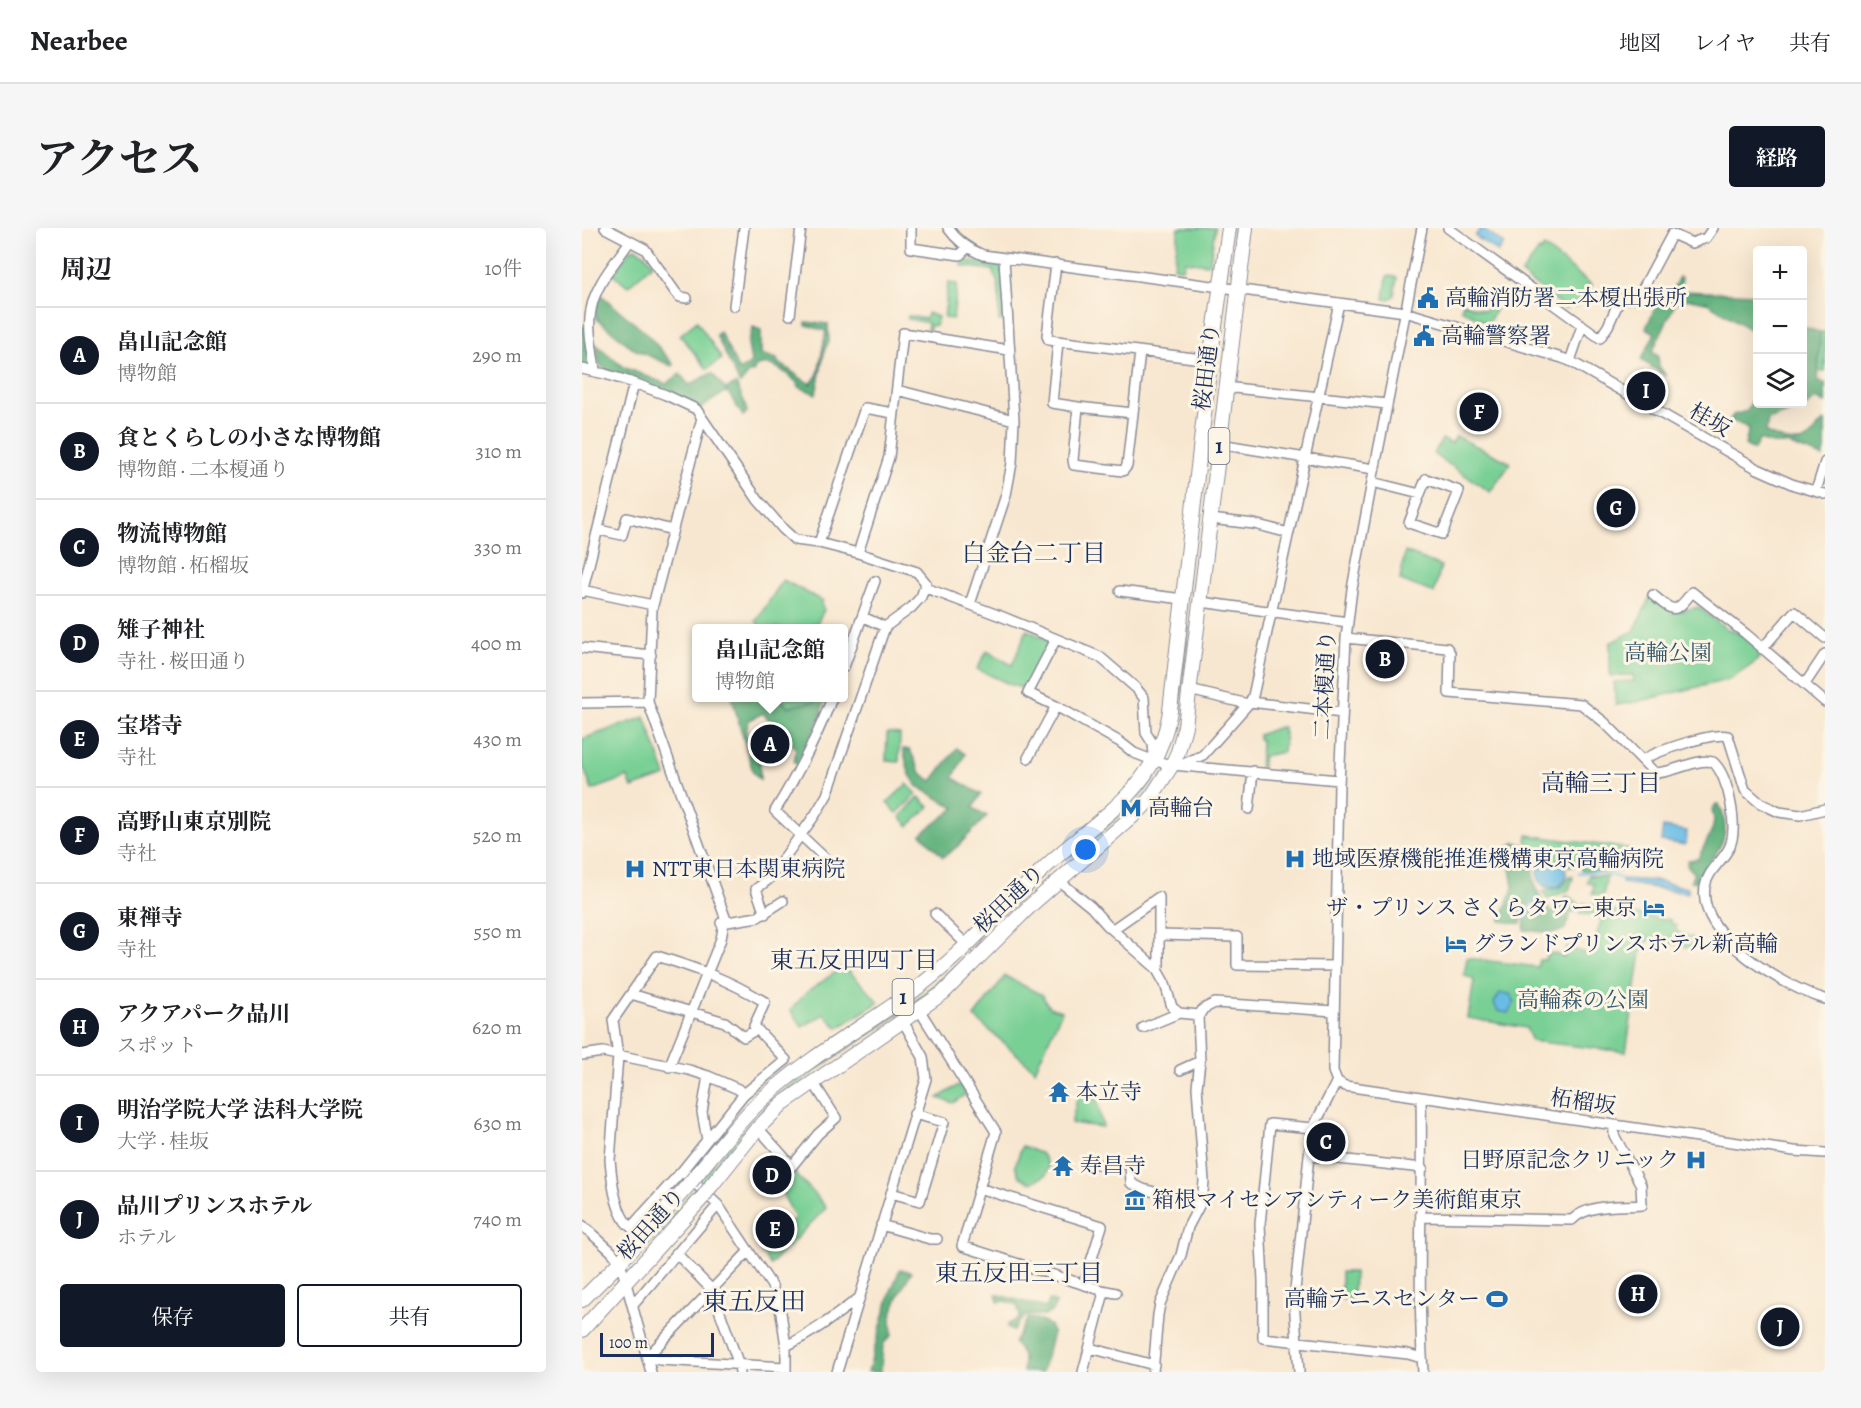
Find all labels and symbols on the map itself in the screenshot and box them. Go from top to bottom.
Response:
place label: 高輪消防署二本榎出張所 [1445,283,1687,313]
public building icon: 高輪消防署二本榎出張所 [1416,286,1440,310]
street label: 桜田通り [1187,321,1227,413]
place label: 高輪警察署 [1441,321,1551,351]
public building icon: 高輪警察署 [1412,324,1436,348]
pin: I [1626,368,1666,414]
pin: F [1460,390,1498,435]
street label: 桂坂 [1683,396,1737,444]
road number: 1 [1208,428,1230,464]
pin: G [1596,486,1636,530]
district label: 白金台二丁目 [962,537,1106,569]
street label: 二本榎通り [1307,629,1343,741]
pin: B [1366,636,1404,682]
park label: 高輪公園 [1624,638,1712,668]
pin: A [750,722,789,766]
district label: 高輪三丁目 [1541,767,1661,799]
place label: 高輪台 [1148,793,1214,823]
metro station icon: 高輪台 [1119,796,1143,820]
your location [1071,835,1100,864]
place label: 地域医療機能推進機構東京高輪病院 [1312,844,1664,874]
hospital icon: 地域医療機能推進機構東京高輪病院 [1283,847,1307,871]
place label: NTT東日本関東病院 [652,854,846,884]
hospital icon: NTT東日本関東病院 [623,857,647,881]
street label: 桜田通り [967,858,1051,940]
place label: ザ・プリンス さくらタワー東京 [1326,893,1637,923]
hotel icon: ザ・プリンス さくらタワー東京 [1642,896,1666,920]
place label: グランドプリンスホテル新高輪 [1473,929,1778,959]
hotel icon: グランドプリンスホテル新高輪 [1444,932,1468,956]
district label: 東五反田四丁目 [770,944,938,976]
road number: 1 [892,979,914,1015]
park label: 高輪森の公園 [1517,985,1649,1015]
place label: 本立寺 [1076,1077,1142,1107]
temple icon: 本立寺 [1047,1080,1071,1104]
street label: 柘榴坂 [1548,1083,1618,1121]
pin: C [1306,1120,1346,1164]
place label: 日野原記念クリニック [1460,1145,1679,1175]
hospital icon: 日野原記念クリニック [1684,1148,1708,1172]
place label: 寿昌寺 [1080,1151,1146,1181]
pin: D [752,1152,792,1198]
temple icon: 寿昌寺 [1051,1154,1075,1178]
street label: 桜田通り [610,1181,692,1267]
place label: 箱根マイセンアンティーク美術館東京 [1152,1185,1522,1215]
museum icon: 箱根マイセンアンティーク美術館東京 [1123,1188,1147,1212]
pin: E [756,1206,794,1252]
district label: 東五反田三丁目 [935,1257,1103,1289]
pin: H [1618,1272,1658,1316]
district label: 東五反田 [702,1284,806,1319]
place label: 高輪テニスセンター [1284,1284,1480,1314]
sports icon: 高輪テニスセンター [1485,1287,1509,1311]
pin: J [1760,1304,1800,1350]
scale bar [600,1330,714,1358]

